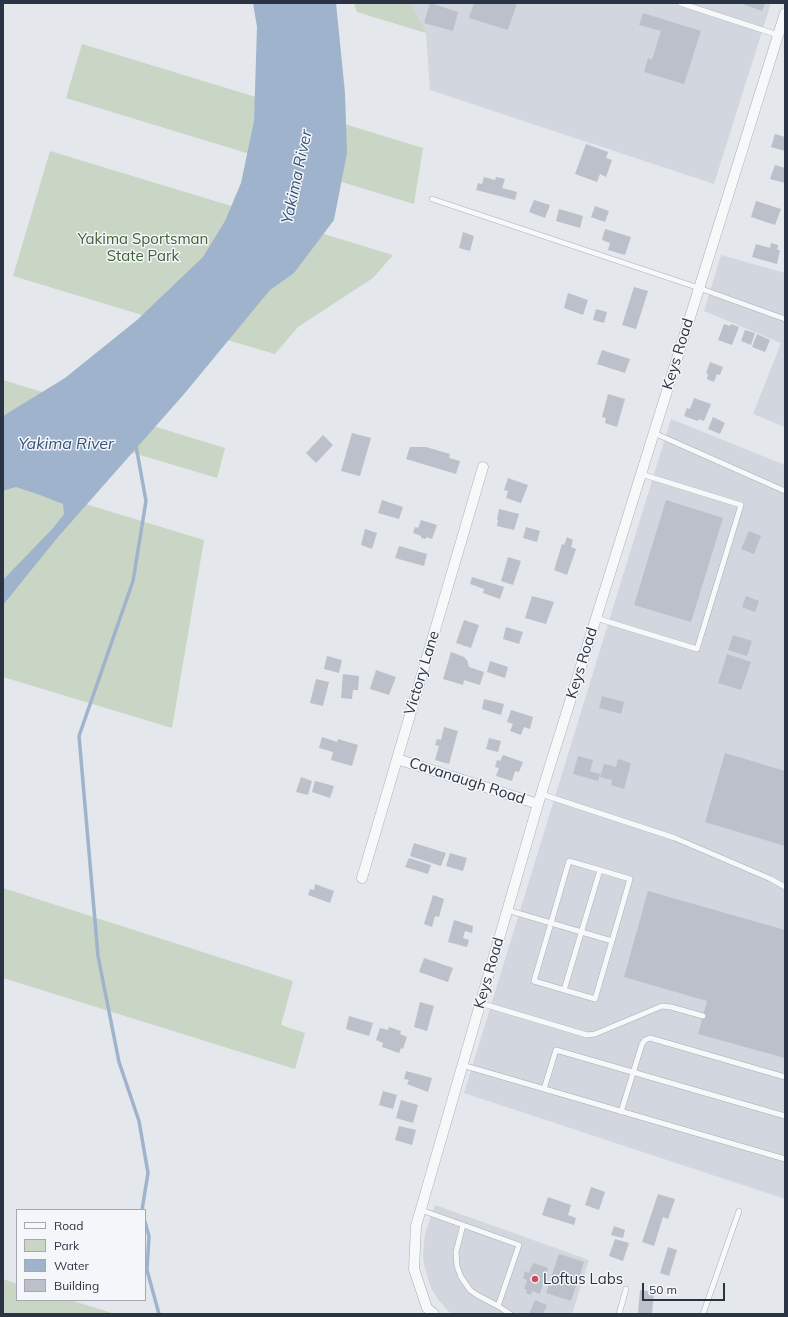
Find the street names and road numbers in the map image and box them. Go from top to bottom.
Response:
street label: Keys Road [659,316,697,392]
street label: Keys Road [563,625,601,701]
street label: Victory Lane [401,629,443,717]
street label: Cavanaugh Road [407,754,527,808]
street label: Keys Road [470,935,508,1011]

